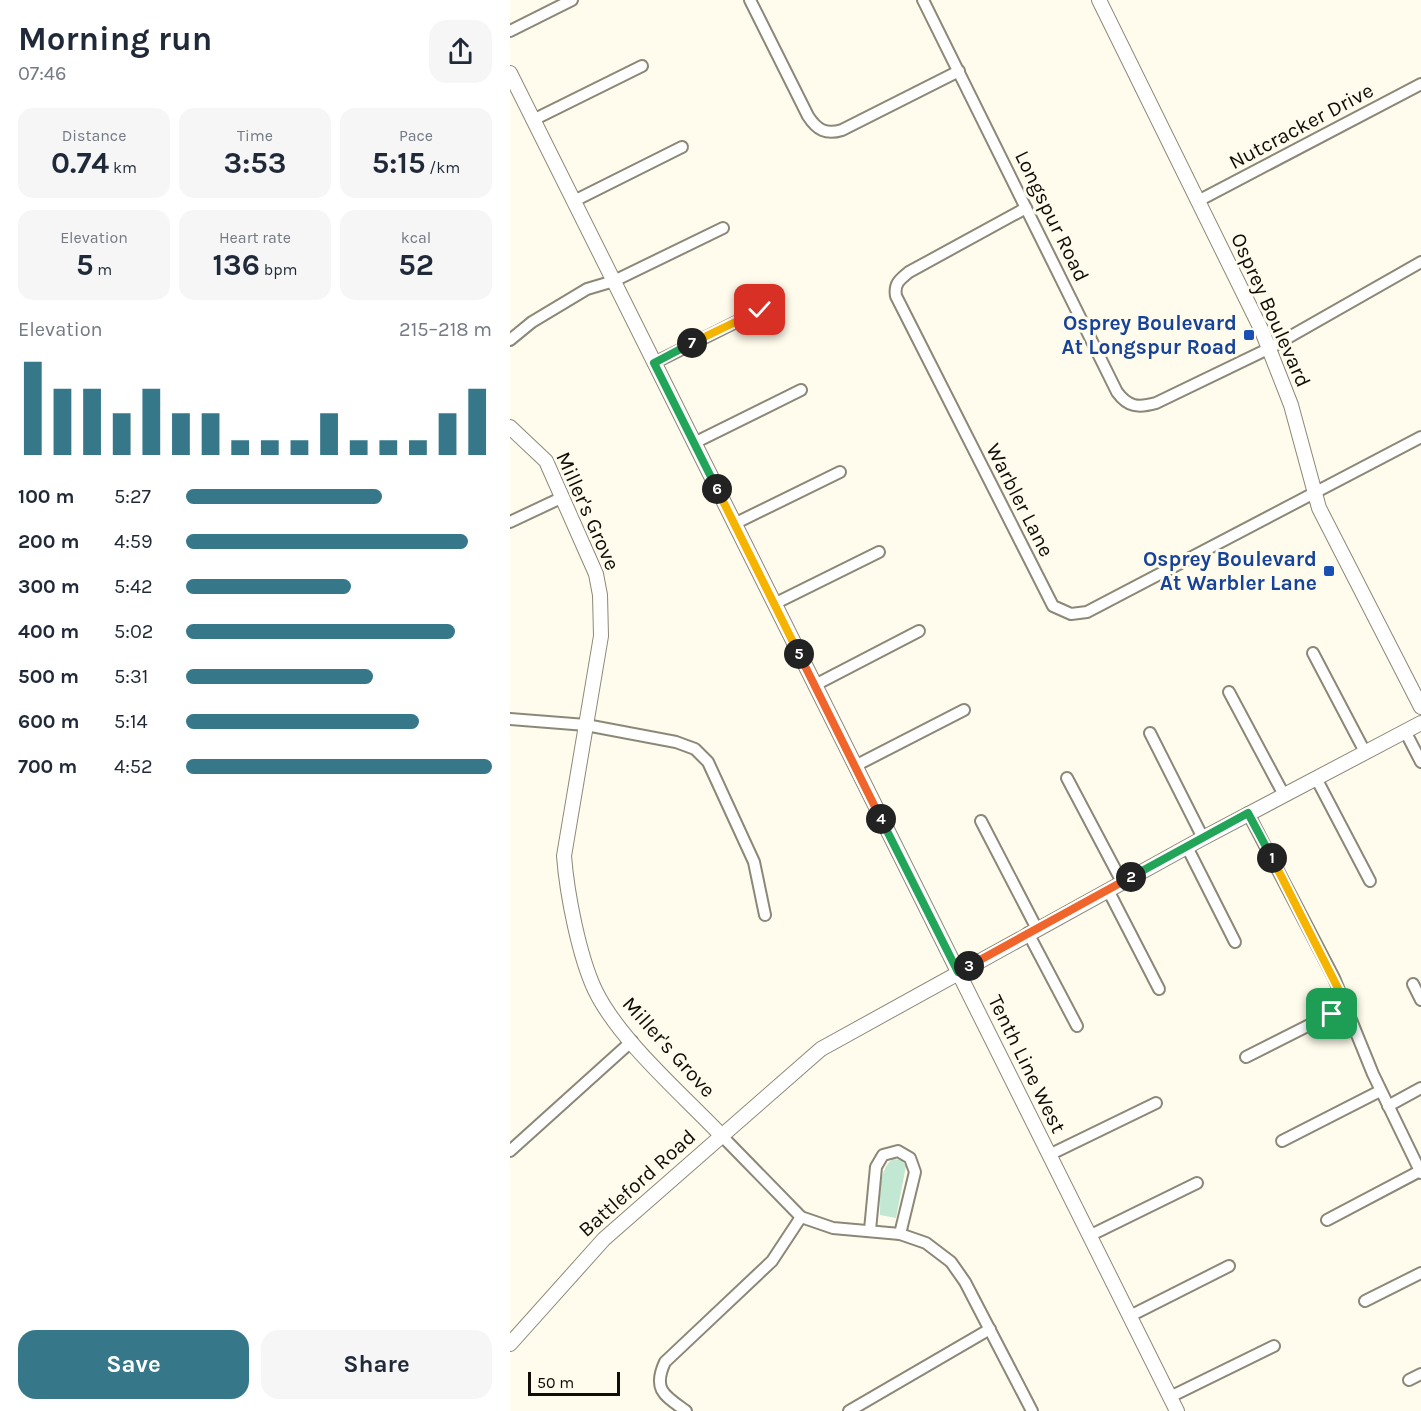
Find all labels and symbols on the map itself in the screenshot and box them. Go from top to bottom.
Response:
street label: Nutcracker Drive [1225,78,1377,174]
street label: Longspur Road [1010,147,1094,285]
street label: Osprey Boulevard [1226,229,1316,391]
pin [734,284,785,335]
place label: Osprey Boulevard At Longspur Road [1062,311,1237,359]
pin: 7 [677,328,707,358]
marker: Osprey Boulevard At Longspur Road [1242,328,1256,342]
street label: Warbler Lane [981,439,1059,561]
street label: Miller's Grove [551,448,625,574]
pin: 6 [702,474,732,504]
place label: Osprey Boulevard At Warbler Lane [1143,547,1317,595]
marker: Osprey Boulevard At Warbler Lane [1322,564,1336,578]
pin: 5 [784,639,814,669]
pin: 4 [866,804,896,834]
pin: 1 [1257,843,1287,873]
pin: 2 [1116,862,1146,892]
pin: 3 [954,951,984,981]
pin [1306,988,1357,1039]
street label: Tenth Line West [983,991,1071,1137]
street label: Miller's Grove [618,992,720,1102]
street label: Battleford Road [574,1124,700,1242]
scale bar [528,1369,620,1396]

